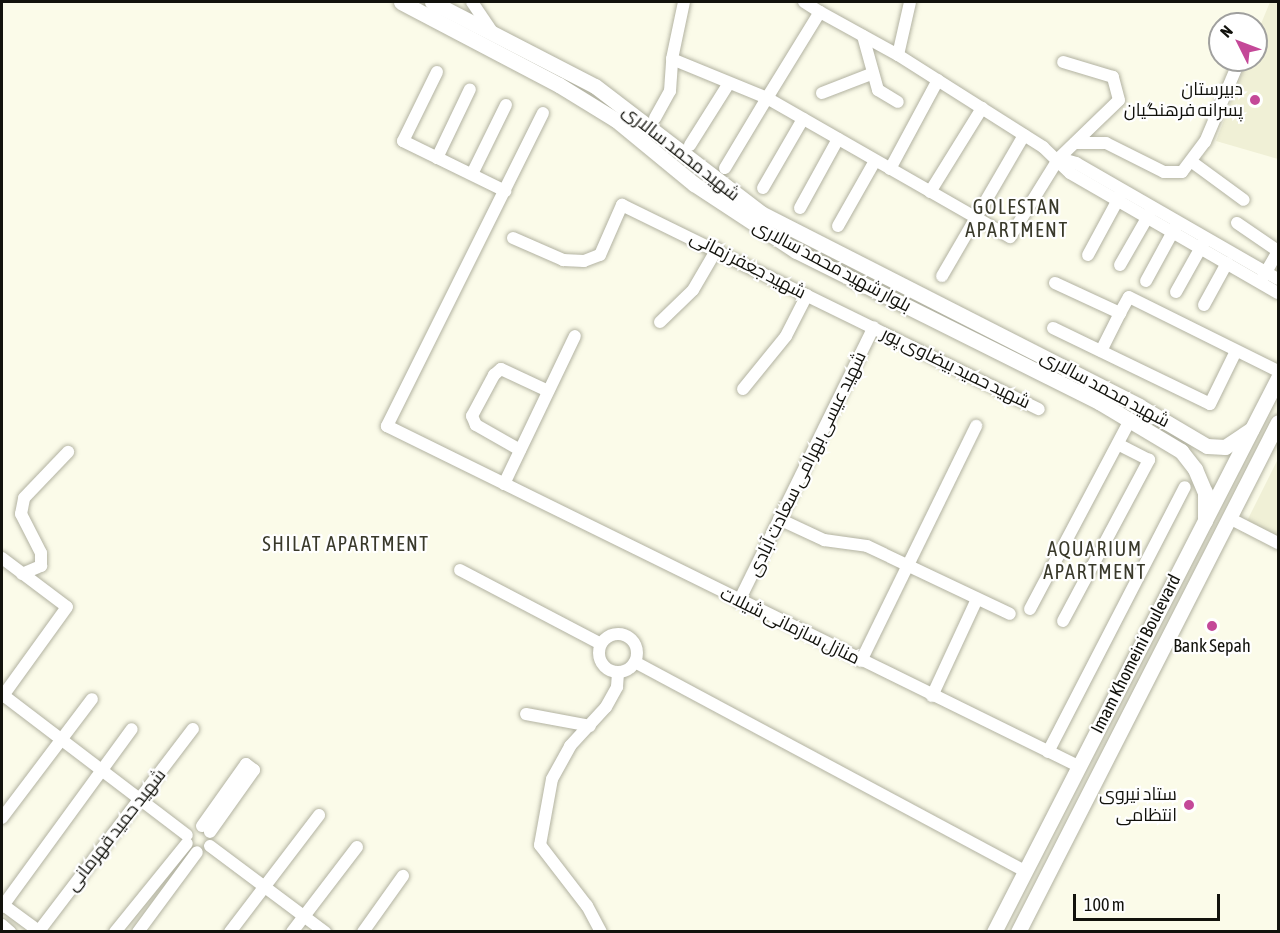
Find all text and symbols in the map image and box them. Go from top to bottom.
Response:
north arrow [1208,12,1268,72]
text: N [1216,22,1236,41]
place label: دبیرستان پسرانه فرهنگیان [1124,79,1243,122]
marker: دبیرستان پسرانه فرهنگیان [1248,93,1262,107]
street label: شهید محمد سالاری [618,100,744,206]
district label: GOLESTAN APARTMENT [965,194,1069,241]
street label: بلوار شهید محمد سالاری [749,215,915,317]
street label: شهید جعفر زمانی [686,226,810,304]
street label: شهید حمید بیضاوی پور [878,323,1034,413]
street label: شهید محمد سالاری [1037,346,1173,432]
street label: شهید عیسی بهرامی سعادت آبادی [743,348,871,580]
district label: SHILAT APARTMENT [262,531,430,555]
district label: AQUARIUM APARTMENT [1043,537,1147,584]
street label: Imam Khomeini Boulevard [1086,571,1186,737]
street label: منازل سازمانی شیلات [717,583,863,669]
marker: Bank Sepah [1205,619,1219,633]
place label: Bank Sepah [1173,635,1251,657]
street label: شهید حمید قهرمانی [61,764,171,896]
place label: ستاد نیروی انتظامی [1099,784,1177,826]
marker: ستاد نیروی انتظامی [1182,798,1196,812]
scale bar [1076,882,1223,920]
text: 100 m [1084,894,1125,915]

